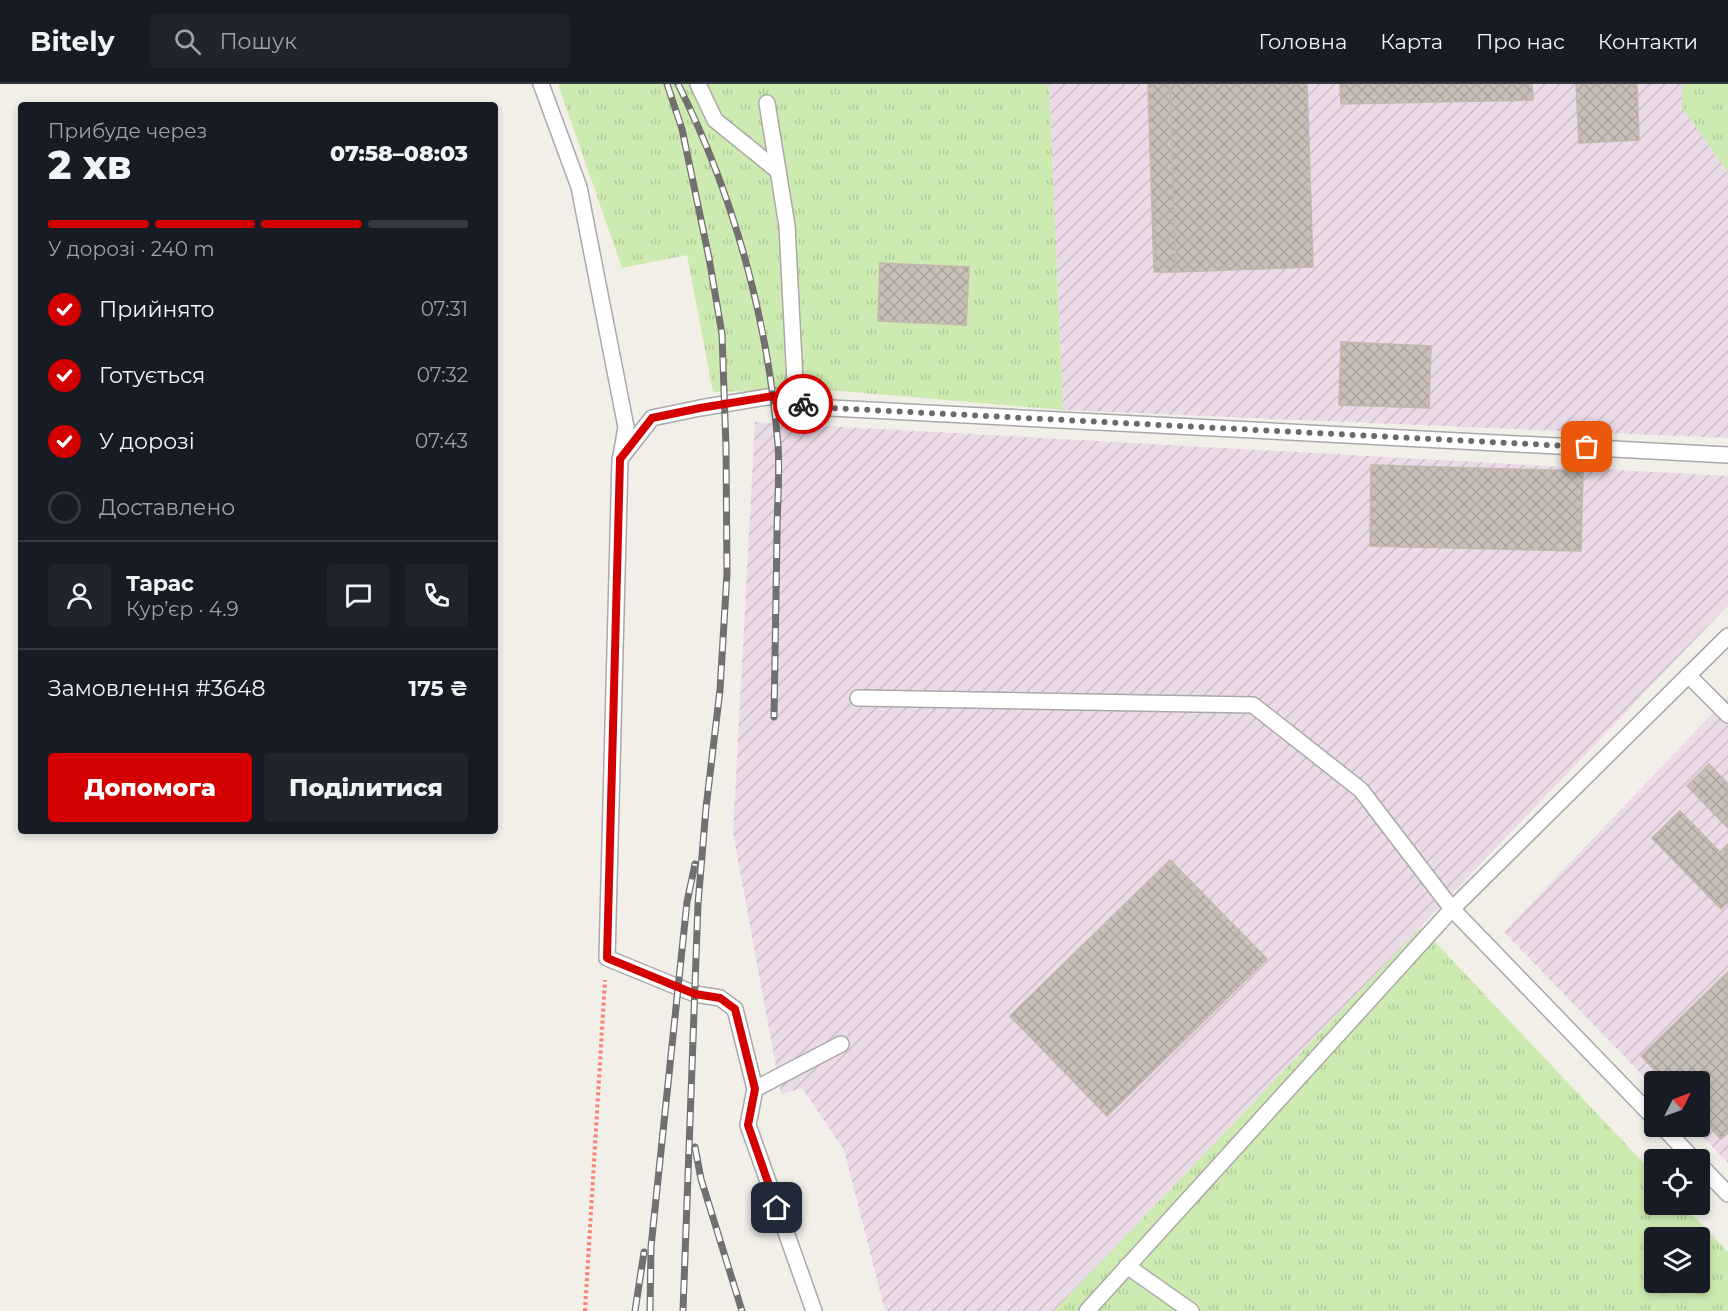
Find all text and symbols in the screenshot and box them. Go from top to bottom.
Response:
search box [150,14,570,68]
text: Bitely [30,24,114,58]
icon: search [171,25,204,58]
text: Пошук [219,28,297,55]
text: Головна [1259,29,1347,54]
text: Карта [1380,29,1443,54]
text: Про нас [1476,29,1565,54]
text: Контакти [1598,29,1698,54]
text: Прибуде через [48,119,207,143]
text: 07:58–08:03 [330,140,468,167]
text: 2 хв [48,141,131,189]
text: У дорозі · 240 m [48,237,215,261]
icon: check [48,293,81,326]
text: Прийнято [99,296,215,323]
text: 07:31 [421,297,468,321]
icon: check [48,359,81,392]
text: Готується [99,362,205,389]
text: 07:32 [417,363,468,387]
courier [773,374,833,434]
icon: bike [787,388,820,421]
pin [1561,421,1612,472]
icon: check [48,425,81,458]
text: У дорозі [99,428,195,455]
text: 07:43 [415,429,468,453]
icon: bag [1570,430,1603,463]
text: Доставлено [99,494,235,521]
button: person [48,564,111,627]
button: chat [327,564,390,627]
button: phone [405,564,468,627]
text: Тарас [126,570,194,597]
text: Кур’єр · 4.9 [126,597,239,621]
text: Замовлення #3648 [48,675,265,702]
text: 175 ₴ [409,675,468,702]
button: Допомога [48,753,252,822]
button: Поділитися [264,753,468,822]
north arrow [1644,1071,1710,1137]
map controls [1644,1071,1710,1293]
button: locate [1644,1149,1710,1215]
pin [751,1182,802,1233]
icon: home [760,1191,793,1224]
button: layers [1644,1227,1710,1293]

